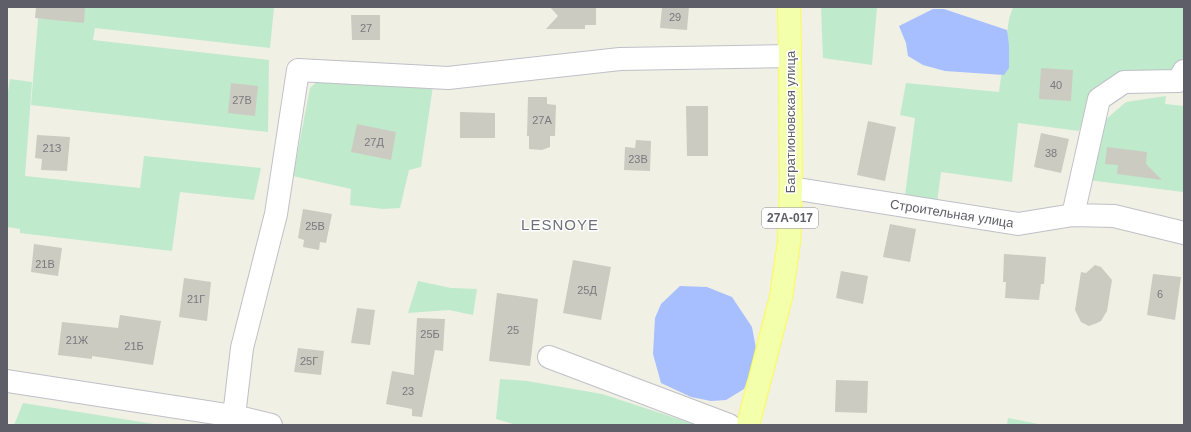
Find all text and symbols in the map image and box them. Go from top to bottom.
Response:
house number: 29 [669,11,681,23]
house number: 27 [360,22,372,34]
street label: Багратионовская улица [783,50,798,193]
house number: 40 [1050,79,1062,91]
house number: 27В [232,94,252,106]
house number: 27А [532,114,552,126]
house number: 27Д [364,136,384,148]
house number: 21З [43,142,62,154]
house number: 38 [1045,147,1057,159]
house number: 23В [628,153,648,165]
street label: Строительная улица [889,196,1015,231]
road number: 27А-017 [762,208,818,228]
district label: LESNOYE [521,216,599,233]
house number: 25В [305,220,325,232]
house number: 21В [35,258,55,270]
house number: 25Д [577,284,597,296]
house number: 6 [1157,288,1163,300]
house number: 21Г [187,293,205,305]
house number: 25 [507,324,519,336]
house number: 25Б [420,328,440,340]
house number: 21Ж [66,334,88,346]
house number: 21Б [124,340,144,352]
house number: 25Г [300,355,318,367]
house number: 23 [402,385,414,397]

